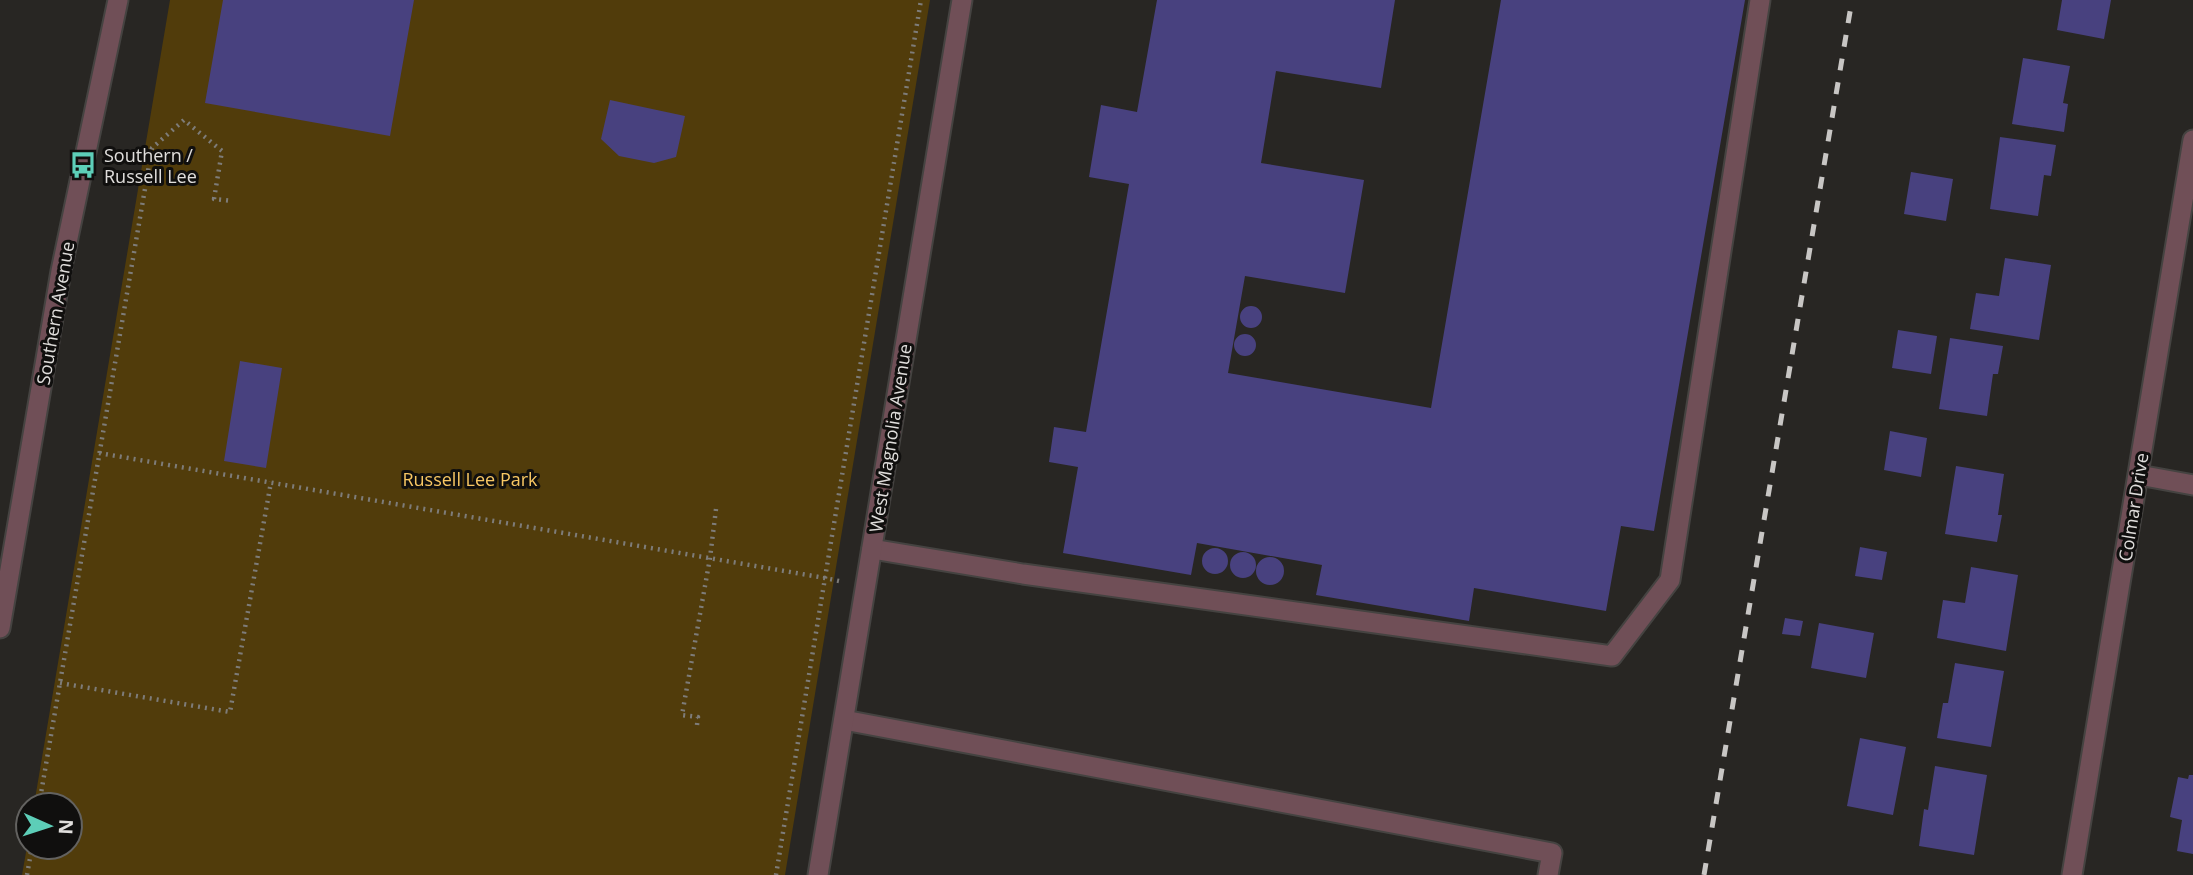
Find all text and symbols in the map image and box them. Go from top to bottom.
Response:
place label: Southern / Russell Lee [104,143,197,188]
bus stop icon: Southern / Russell Lee [68,150,98,180]
street label: Southern Avenue [31,239,79,387]
street label: West Magnolia Avenue [863,342,917,534]
street label: Colmar Drive [2113,451,2153,563]
park label: Russell Lee Park [402,467,538,491]
north arrow [14,791,84,861]
text: N [53,818,79,835]

